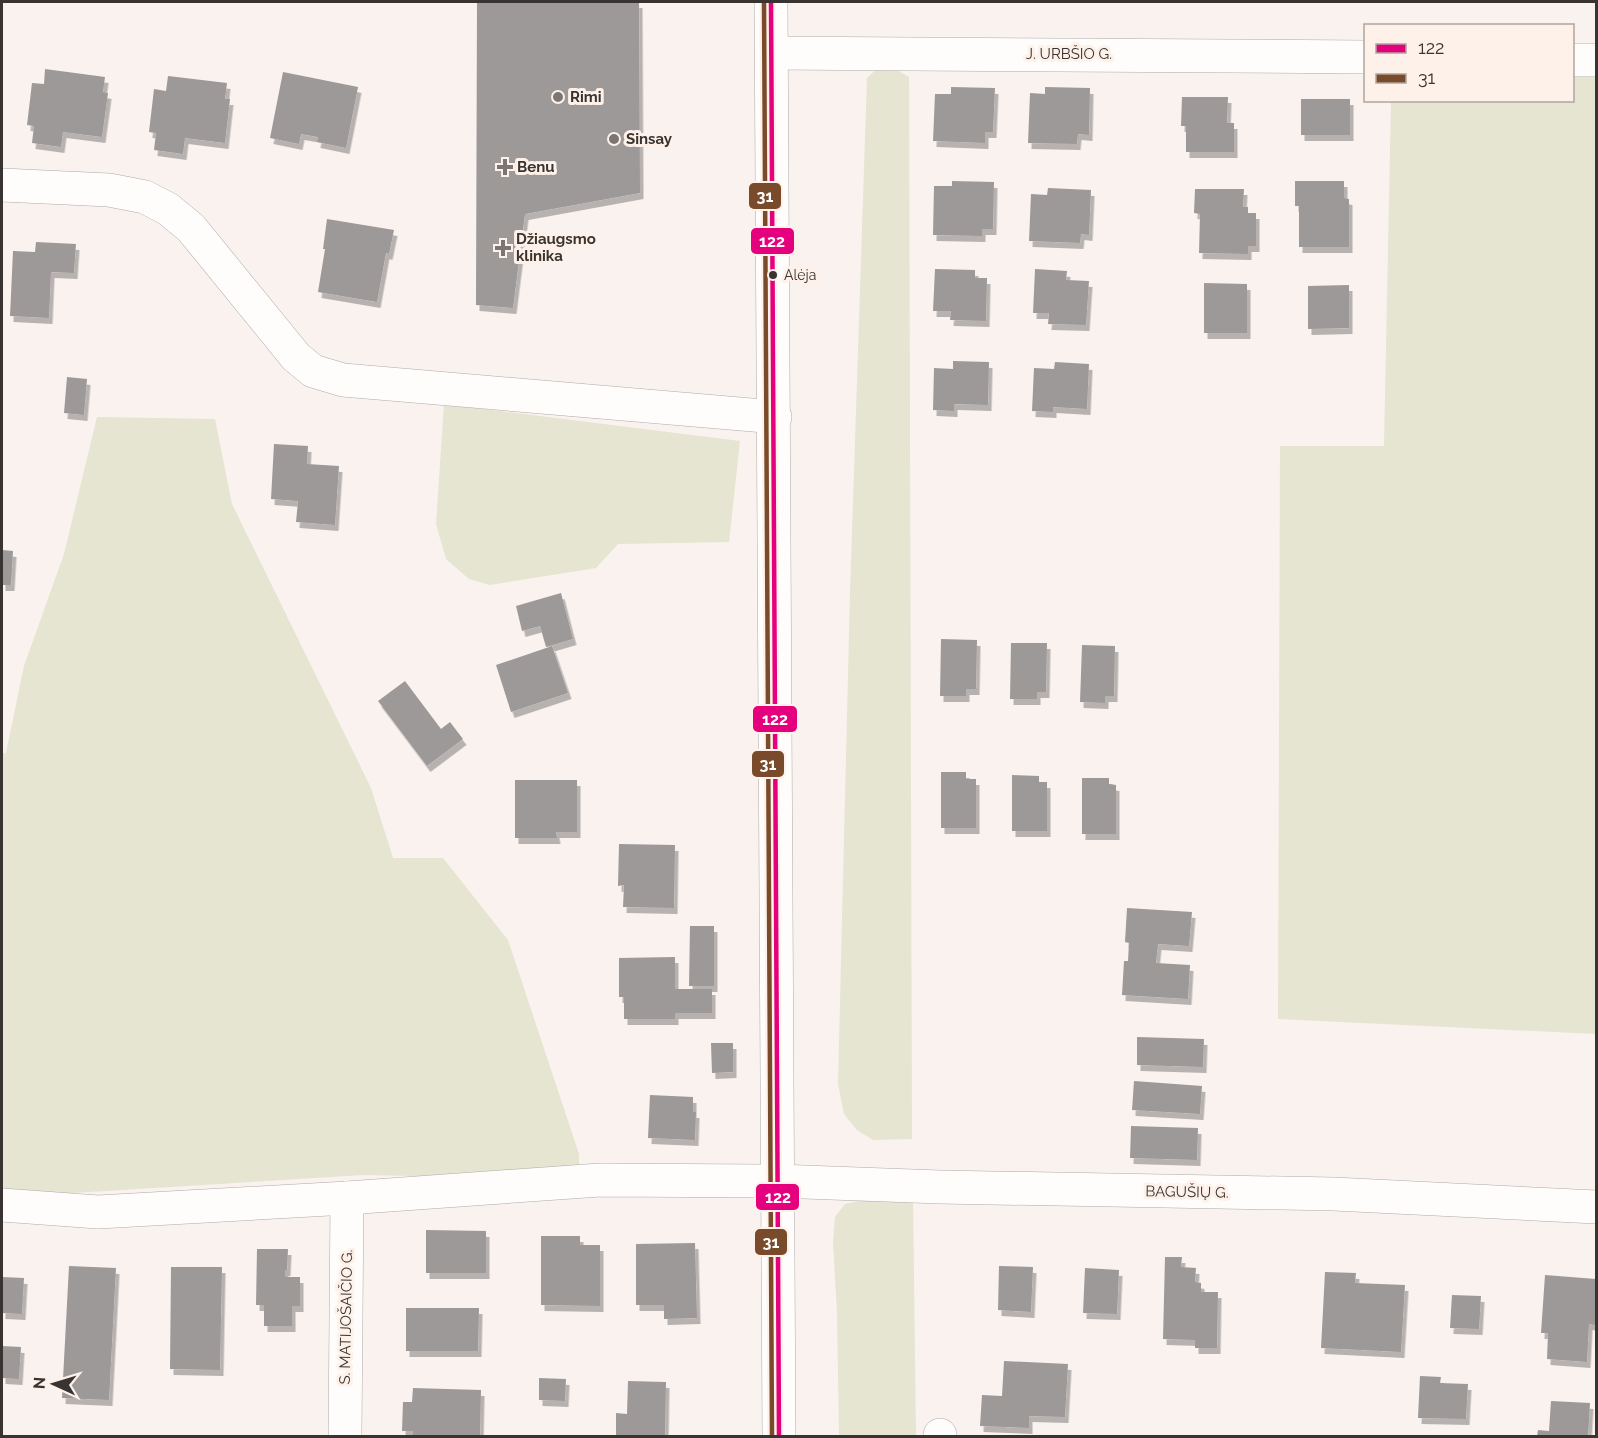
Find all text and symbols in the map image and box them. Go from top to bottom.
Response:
legend [1364,24,1574,102]
text: 122 [1418,37,1444,58]
street label: J. URBŠIO G. [1026,44,1112,63]
text: 31 [1418,67,1436,88]
place label: Rimi [570,88,602,106]
marker: Rimi [551,90,565,104]
place label: Sinsay [626,130,673,148]
marker: Sinsay [607,132,621,146]
place label: Benu [517,158,555,176]
marker: Benu [498,160,512,174]
line badge: 31 [748,182,782,210]
text: 31 [757,187,774,206]
line badge: 122 [750,227,795,255]
place label: Džiaugsmo klinika [516,230,596,265]
text: 122 [759,232,785,251]
marker: Džiaugsmo klinika [494,239,512,257]
place label: Alėja [784,267,816,283]
marker: Alėja [767,269,779,281]
line badge: 122 [752,705,798,733]
text: 122 [762,710,788,729]
line badge: 31 [751,750,785,778]
text: 31 [760,755,777,774]
street label: BAGUŠIŲ G. [1145,1181,1229,1202]
line badge: 122 [755,1183,800,1211]
text: 122 [765,1188,791,1207]
line badge: 31 [754,1228,788,1256]
text: 31 [763,1233,780,1252]
street label: S. MATIJOŠAIČIO G. [335,1249,356,1385]
north arrow [24,1354,84,1414]
text: N [30,1376,49,1390]

